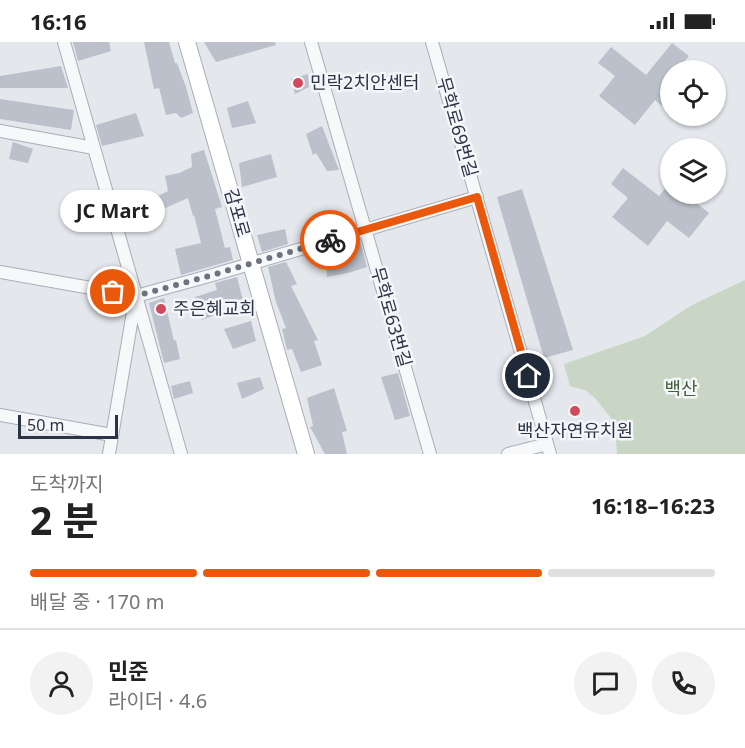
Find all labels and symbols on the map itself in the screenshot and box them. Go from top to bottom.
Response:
place label: 민락2치안센터 [310,70,420,94]
street label: 무학로69번길 [432,74,484,180]
marker: 민락2치안센터 [291,76,305,90]
street label: 감포로 [220,186,256,240]
callout: JC Mart [60,190,166,232]
courier [300,210,360,270]
street label: 무학로63번길 [366,264,418,370]
pin [87,266,138,317]
place label: 주은혜교회 [173,296,256,320]
marker: 주은혜교회 [154,302,168,316]
pin [502,350,553,401]
park label: 백산 [664,376,698,400]
marker: 백산자연유치원 [568,404,582,418]
scale bar [18,412,118,440]
place label: 백산자연유치원 [517,418,633,442]

